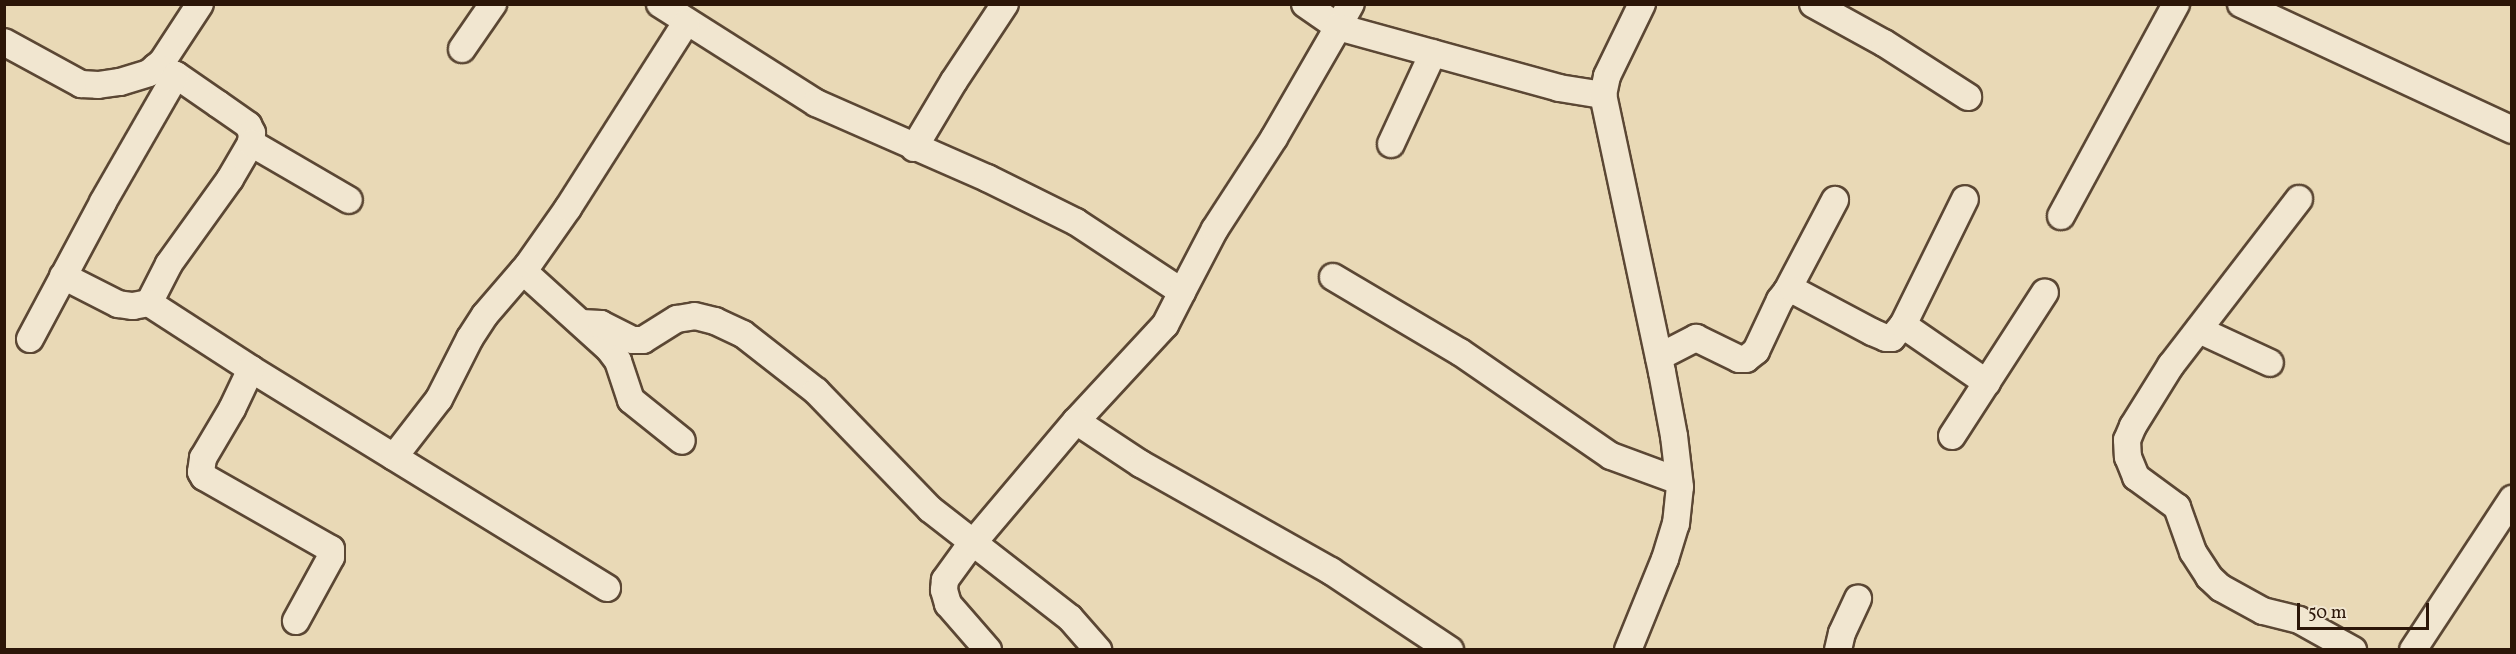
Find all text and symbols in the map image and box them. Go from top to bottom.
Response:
scale bar [2300,591,2432,629]
text: 50 m [2308,601,2347,626]

